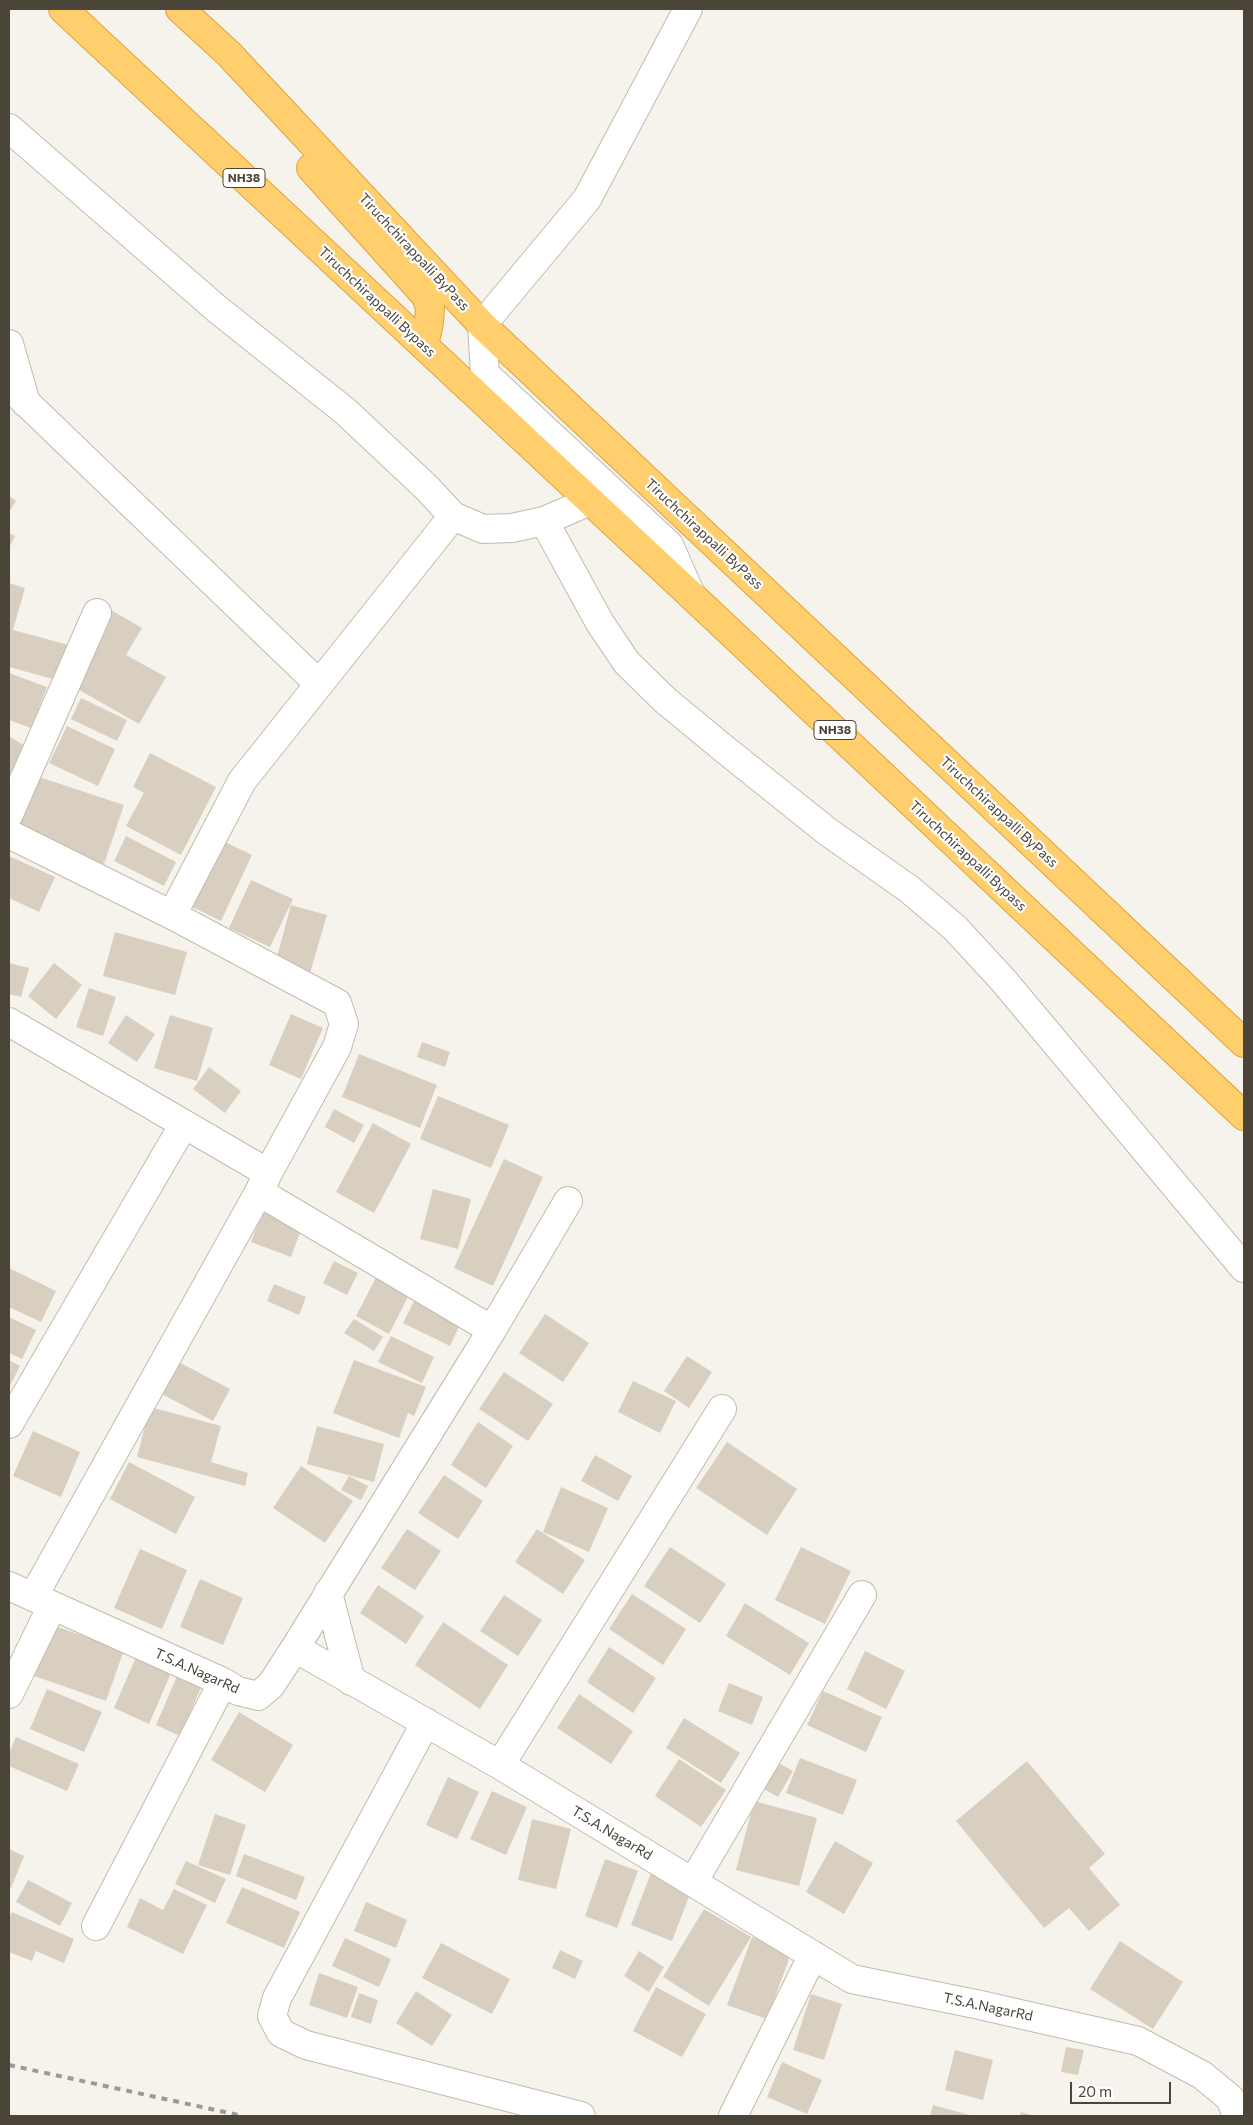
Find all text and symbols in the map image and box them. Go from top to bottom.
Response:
road number: NH38 [223,168,265,188]
street label: Tiruchchirappalli ByPass [355,190,473,314]
street label: Tiruchchirappalli Bypass [315,243,439,361]
street label: Tiruchchirappalli ByPass [642,475,766,593]
road number: NH38 [814,720,856,740]
street label: Tiruchchirappalli ByPass [937,753,1061,871]
street label: Tiruchchirappalli Bypass [906,797,1030,915]
street label: T.S.A.NagarRd [152,1645,242,1697]
street label: T.S.A.NagarRd [569,1802,655,1864]
street label: T.S.A.NagarRd [942,1989,1034,2025]
scale bar [1073,2072,1174,2104]
text: 20 m [1078,2082,1112,2100]

